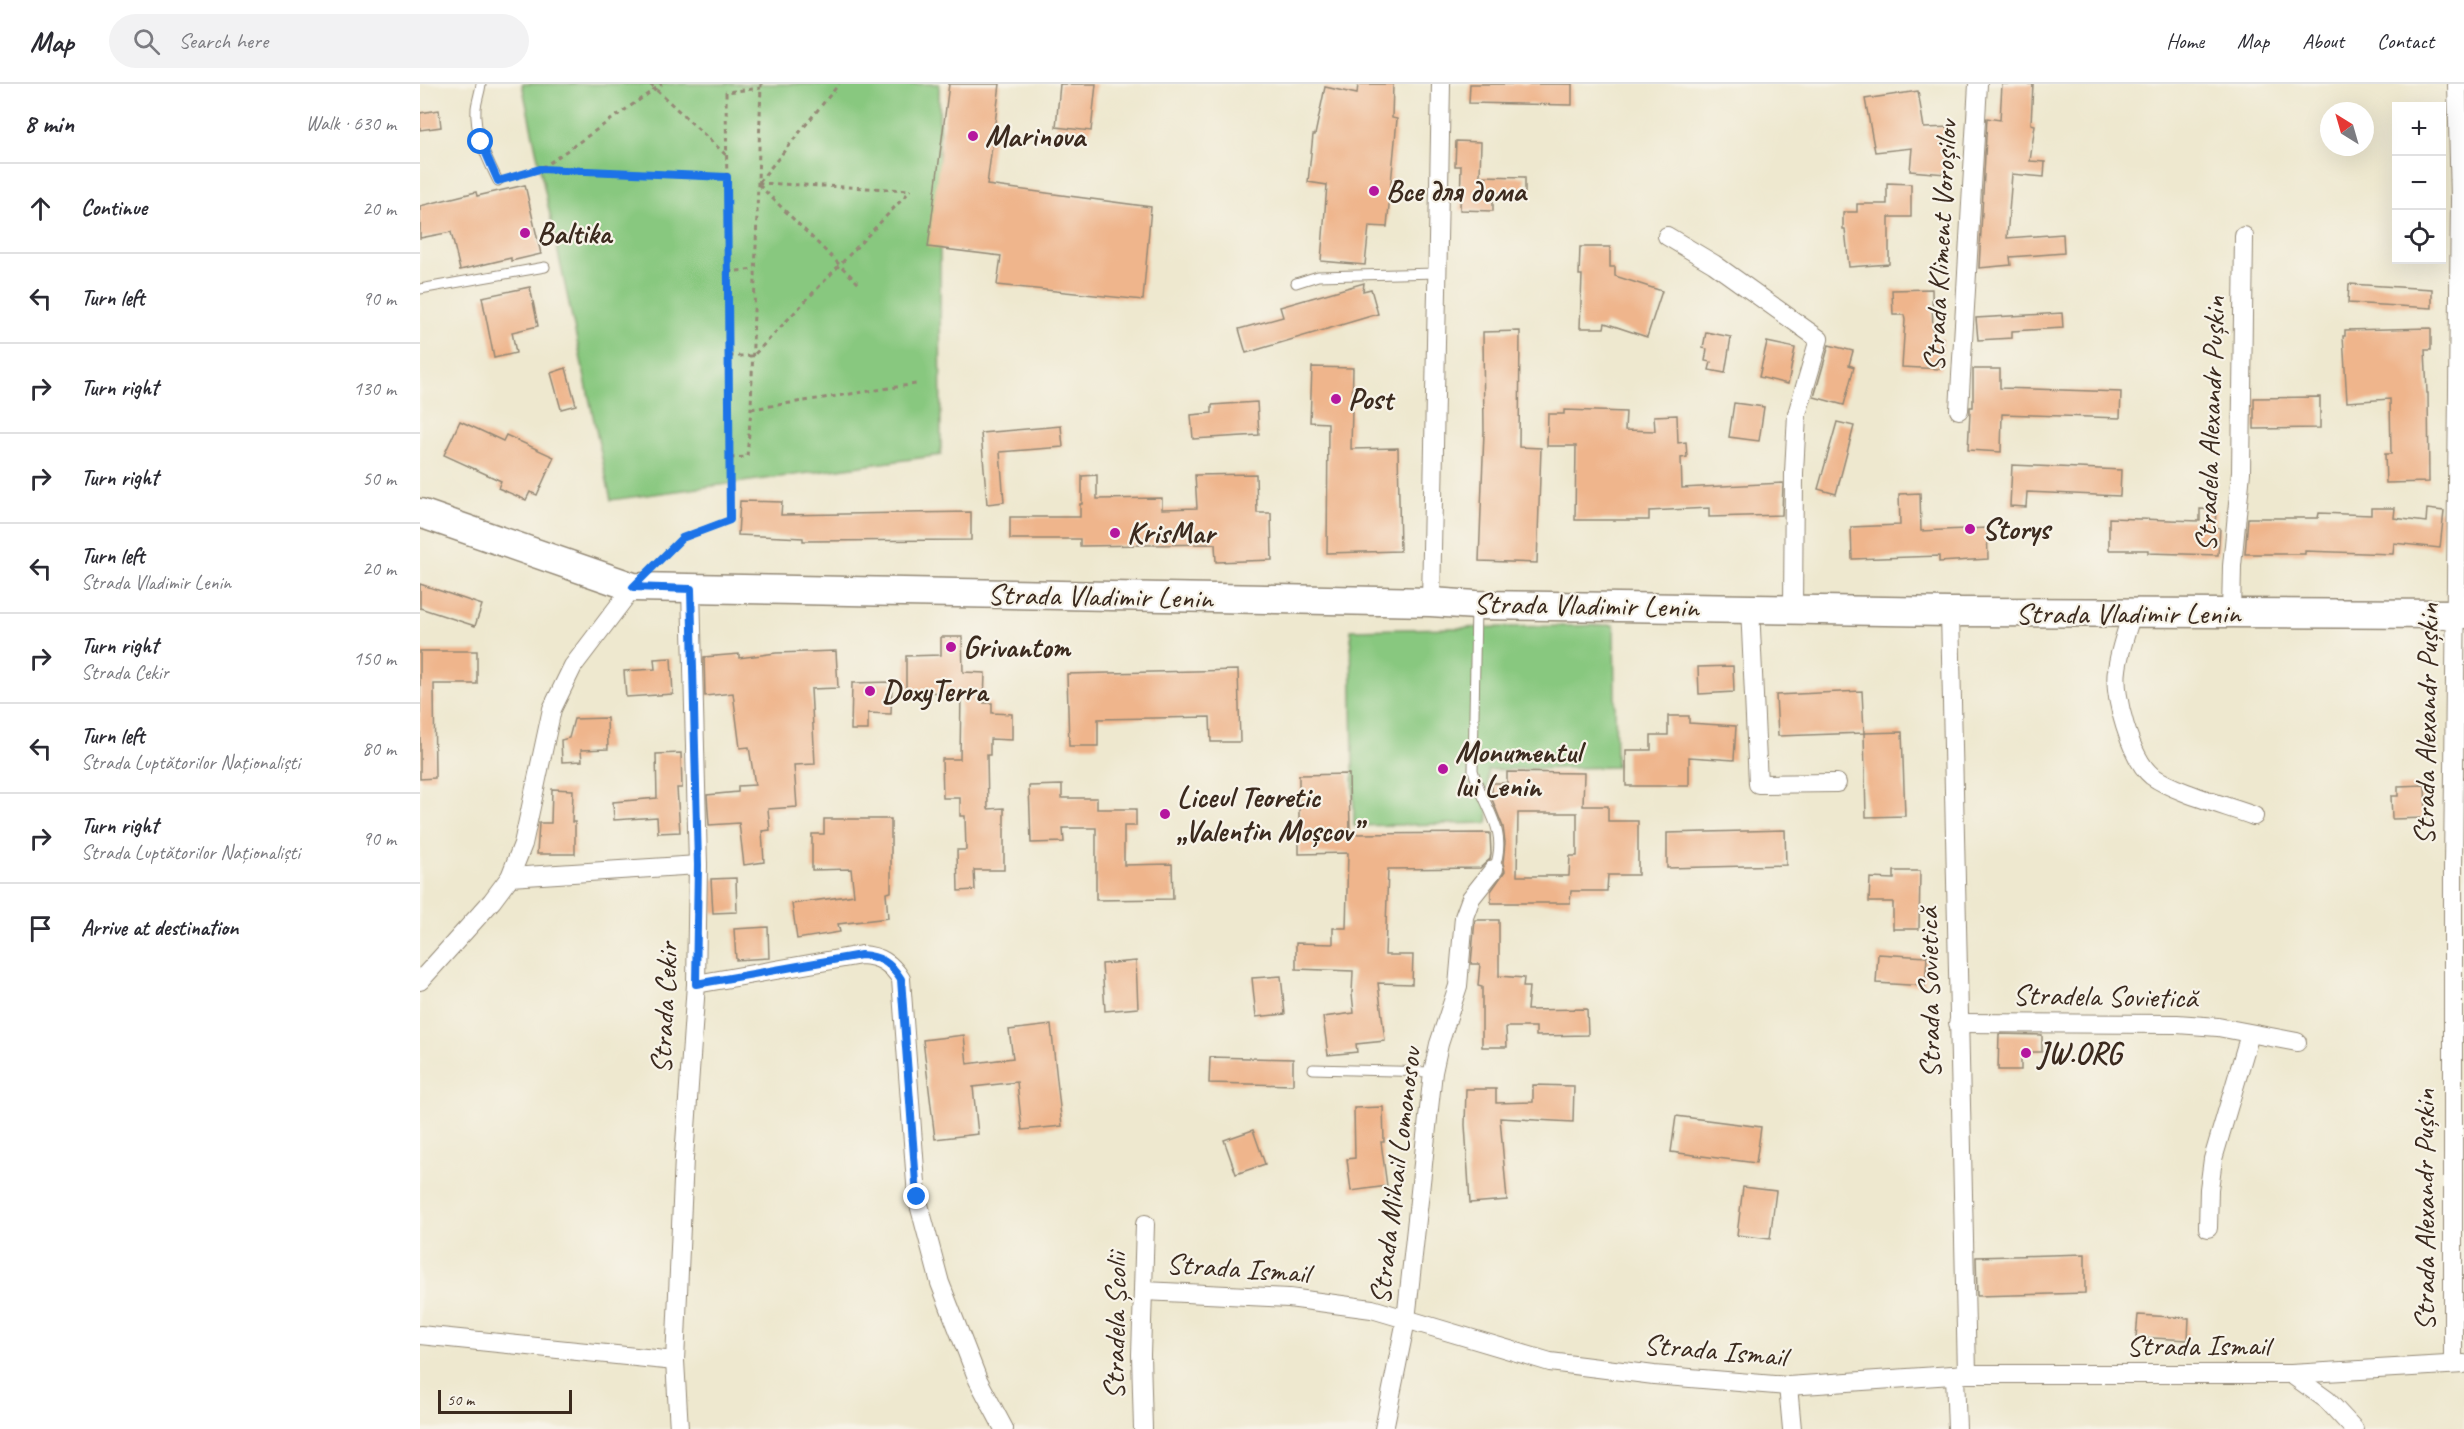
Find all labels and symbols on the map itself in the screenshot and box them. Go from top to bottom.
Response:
north arrow [2320,102,2374,156]
place label: Marinova [985,117,1087,155]
street label: Strada Kliment Voroșilov [1914,117,1966,373]
route start [467,128,493,154]
marker: Marinova [966,129,980,143]
place label: Все для дома [1386,172,1528,210]
marker: Все для дома [1367,184,1381,198]
place label: Baltika [537,214,613,252]
marker: Baltika [518,226,532,240]
street label: Stradela Alexandr Pușkin [2187,295,2233,552]
place label: Post [1348,380,1396,418]
marker: Post [1329,392,1343,406]
place label: Storys [1982,510,2053,548]
place label: KrisMar [1127,514,1218,552]
marker: Storys [1963,522,1977,536]
marker: KrisMar [1108,526,1122,540]
street label: Strada Vladimir Lenin [987,575,1214,617]
street label: Strada Vladimir Lenin [1473,584,1700,626]
street label: Strada Vladimir Lenin [2015,594,2242,632]
street label: Strada Alexandr Pușkin [2405,602,2447,845]
place label: Grivantom [963,628,1071,666]
marker: Grivantom [944,640,958,654]
place label: DoxyTerra [882,672,990,711]
marker: DoxyTerra [863,684,877,698]
place label: Monumentul lui Lenin [1455,733,1587,805]
marker: Monumentul lui Lenin [1436,762,1450,776]
place label: Liceul Teoretic „Valentin Moșcov” [1177,778,1367,850]
marker: Liceul Teoretic „Valentin Moșcov” [1158,807,1172,821]
street label: Strada Sovietică [1908,904,1949,1079]
street label: Strada Cekir [642,939,687,1075]
street label: Stradela Sovietică [2012,975,2201,1017]
place label: JW.ORG [2036,1034,2125,1072]
street label: Strada Mihail Lomonosov [1360,1043,1430,1306]
marker: JW.ORG [2019,1046,2033,1060]
street label: Strada Alexandr Pușkin [2405,1088,2443,1331]
route end [903,1183,929,1209]
street label: Strada Ismail [1165,1244,1316,1292]
street label: Stradela Școlii [1095,1249,1135,1400]
street label: Strada Ismail [1642,1325,1793,1376]
street label: Strada Ismail [2126,1326,2275,1364]
scale bar [438,1387,572,1414]

